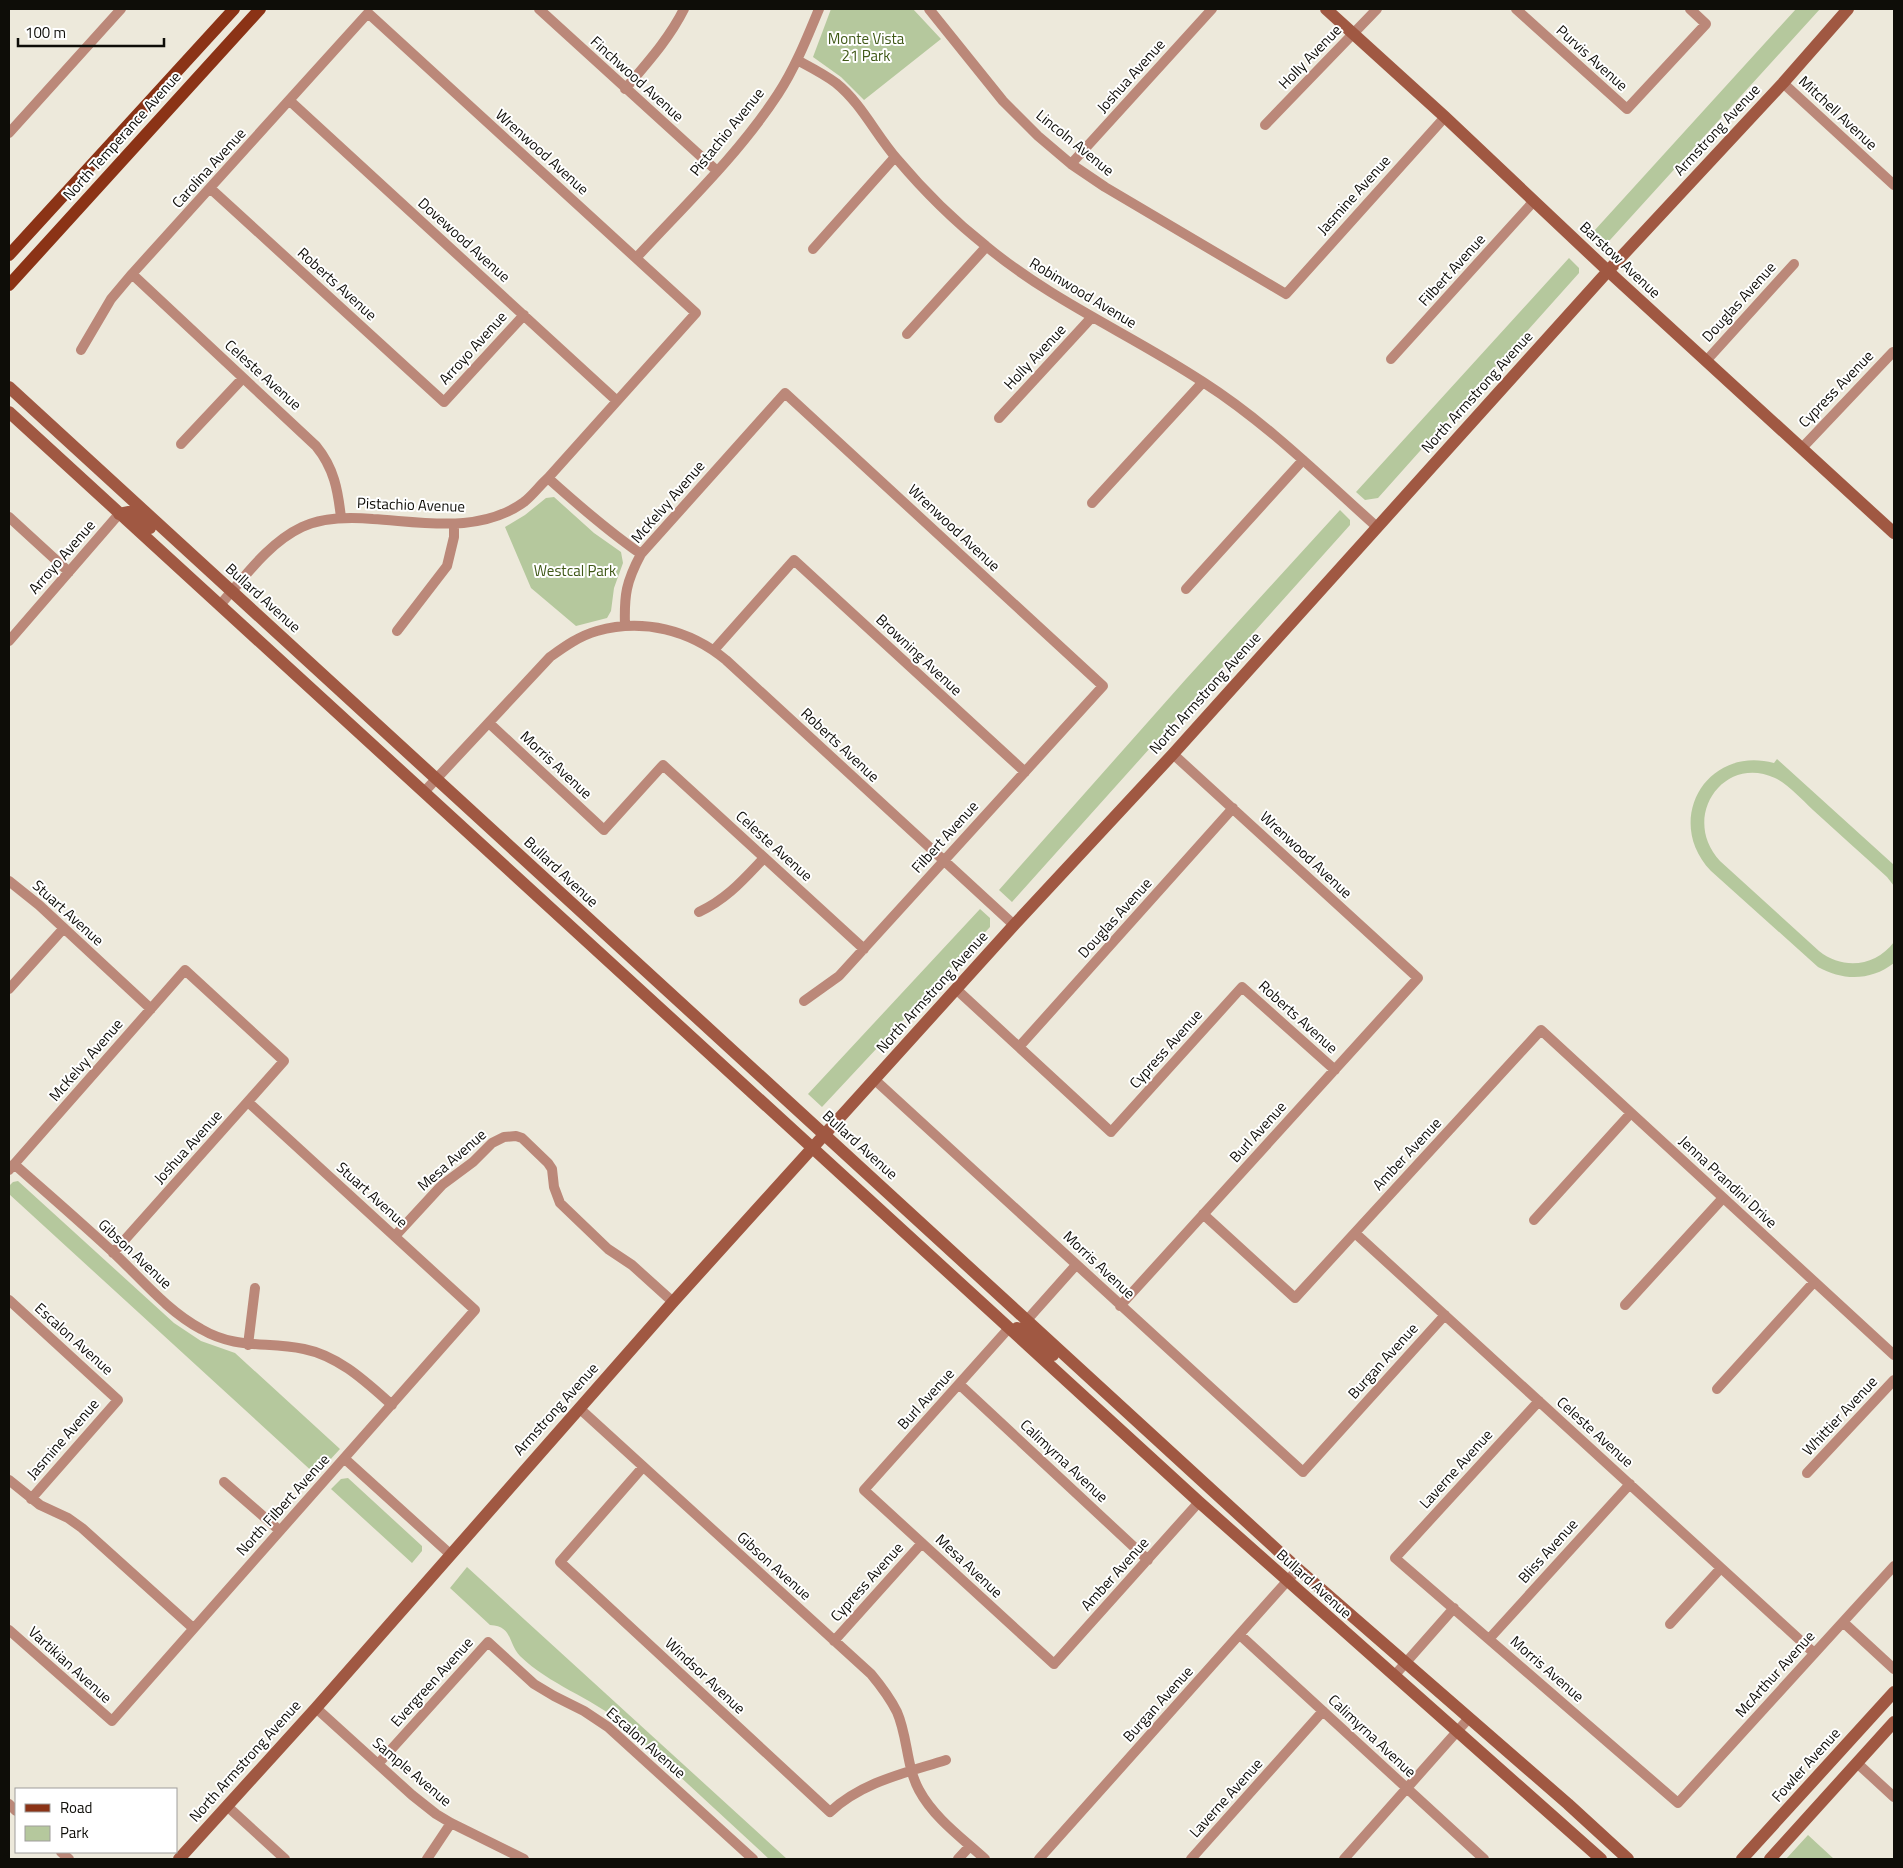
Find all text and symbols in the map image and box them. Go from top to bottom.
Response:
scale bar [18,15,164,47]
street label: Holly Avenue [1273,19,1347,94]
street label: Purvis Avenue [1551,19,1633,96]
text: 100 m [25,21,66,44]
park label: Monte Vista 21 Park [828,27,905,67]
street label: Finchwood Avenue [585,30,689,127]
street label: Joshua Avenue [1091,33,1170,118]
street label: North Temperance Avenue [57,66,186,205]
street label: Mitchell Avenue [1794,70,1883,155]
street label: Armstrong Avenue [1668,79,1765,181]
street label: Pistachio Avenue [684,82,770,181]
street label: Wrenwood Avenue [490,103,594,200]
street label: Lincoln Avenue [1031,104,1119,181]
street label: Carolina Avenue [166,122,251,213]
street label: Jasmine Avenue [1311,150,1396,240]
street label: Dovewood Avenue [413,192,516,287]
street label: Barstow Avenue [1575,216,1666,303]
street label: Filbert Avenue [1413,228,1491,311]
street label: Roberts Avenue [292,242,382,326]
street label: Robinwood Avenue [1025,251,1141,334]
street label: Douglas Avenue [1696,256,1781,347]
street label: Arroyo Avenue [433,306,512,390]
street label: Holly Avenue [998,319,1071,395]
street label: North Armstrong Avenue [1415,325,1538,458]
street label: Celeste Avenue [220,334,307,416]
street label: Cypress Avenue [1793,345,1879,433]
street label: McKelvy Avenue [625,455,710,548]
street label: Wrenwood Avenue [903,479,1006,577]
street label: Pistachio Avenue [357,491,465,518]
street label: Arroyo Avenue [23,514,101,599]
street label: Bullard Avenue [220,557,306,638]
park label: Westcal Park [534,559,616,582]
street label: Browning Avenue [871,608,968,701]
street label: North Armstrong Avenue [1143,626,1266,759]
street label: Roberts Avenue [796,702,885,787]
street label: Morris Avenue [515,725,598,804]
street label: Filbert Avenue [906,795,984,878]
street label: Celeste Avenue [731,805,818,887]
street label: Wrenwood Avenue [1255,806,1358,904]
street label: Bullard Avenue [519,831,604,912]
street label: Douglas Avenue [1072,872,1157,963]
street label: Stuart Avenue [27,874,109,951]
street label: North Armstrong Avenue [870,925,993,1058]
street label: Roberts Avenue [1253,975,1343,1059]
street label: Cypress Avenue [1124,1004,1208,1093]
street label: McKelvy Avenue [43,1013,128,1106]
street label: Burl Avenue [1224,1096,1292,1168]
street label: Joshua Avenue [148,1104,227,1189]
street label: Bullard Avenue [817,1104,903,1185]
street label: Amber Avenue [1367,1112,1447,1195]
street label: Mesa Avenue [412,1123,491,1196]
street label: Jenna Prandini Drive [1674,1130,1783,1233]
street label: Stuart Avenue [331,1156,413,1233]
street label: Gibson Avenue [93,1213,177,1294]
street label: Morris Avenue [1058,1225,1141,1304]
street label: Escalon Avenue [30,1297,119,1380]
street label: Burgan Avenue [1342,1317,1423,1404]
street label: Armstrong Avenue [508,1357,604,1460]
street label: Burl Avenue [892,1363,960,1435]
street label: Whittier Avenue [1797,1371,1883,1461]
street label: Celeste Avenue [1552,1391,1639,1473]
street label: Jasmine Avenue [21,1393,104,1484]
street label: Calimyrna Avenue [1015,1414,1114,1508]
street label: Laverne Avenue [1414,1424,1498,1514]
street label: North Filbert Avenue [230,1448,335,1561]
street label: Bliss Avenue [1512,1513,1583,1588]
street label: Gibson Avenue [732,1526,817,1605]
street label: Mesa Avenue [930,1528,1008,1603]
street label: Amber Avenue [1075,1532,1154,1616]
street label: Cypress Avenue [825,1537,909,1626]
street label: Bullard Avenue [1271,1543,1357,1624]
street label: Vartikian Avenue [23,1621,117,1709]
street label: McArthur Avenue [1729,1625,1820,1722]
street label: Morris Avenue [1505,1630,1589,1707]
street label: Evergreen Avenue [385,1632,478,1732]
street label: Windsor Avenue [660,1632,751,1719]
street label: Burgan Avenue [1117,1660,1198,1747]
street label: Calimyrna Avenue [1323,1689,1422,1783]
street label: North Armstrong Avenue [183,1694,306,1827]
street label: Escalon Avenue [601,1701,691,1784]
street label: Fowler Avenue [1766,1722,1845,1807]
street label: Sample Avenue [368,1732,457,1812]
street label: Laverne Avenue [1184,1753,1268,1843]
legend [15,1788,178,1853]
text: Road [60,1796,92,1819]
text: Park [60,1821,89,1844]

